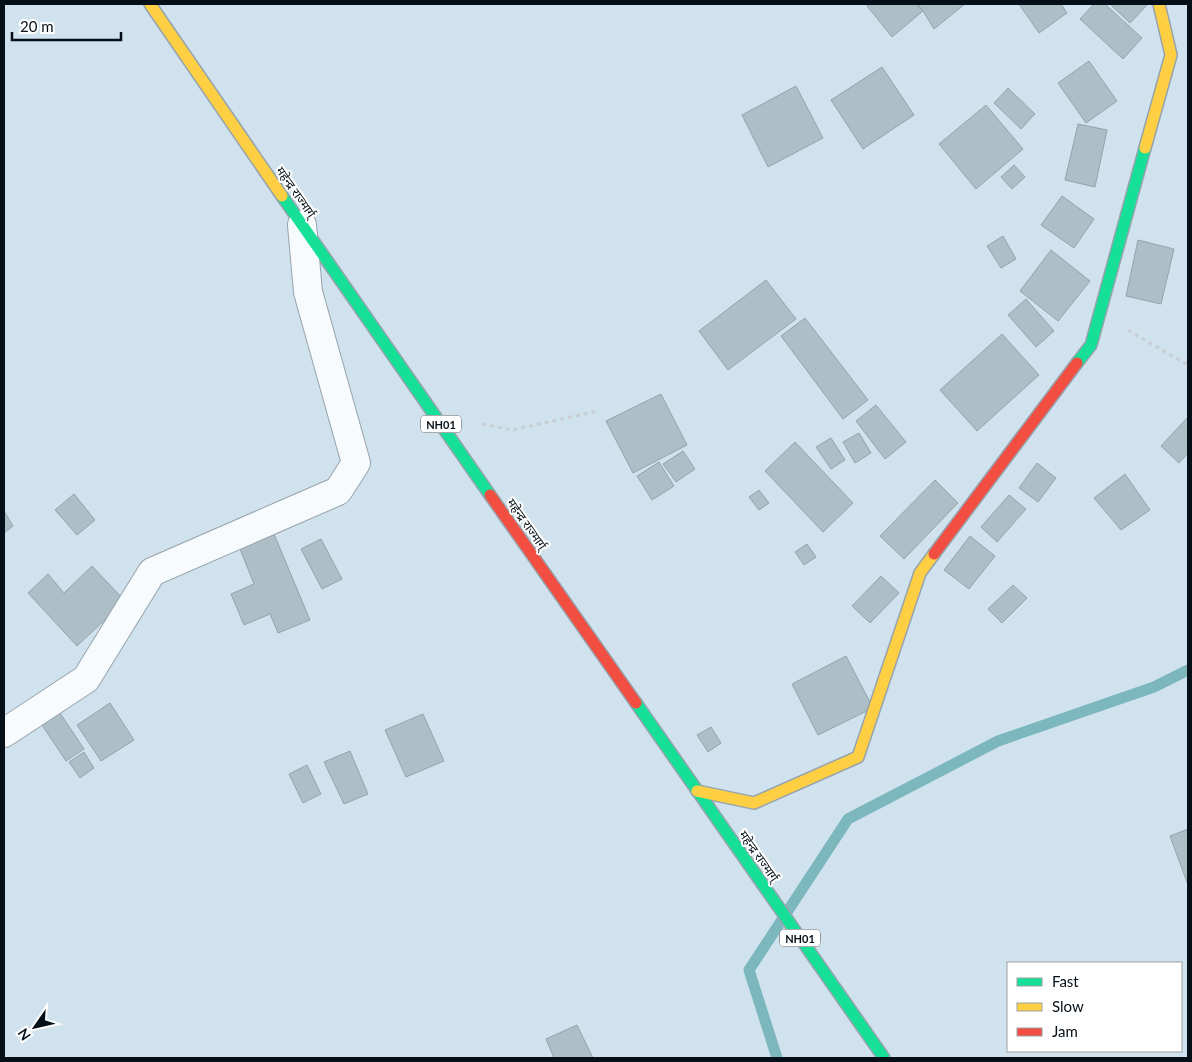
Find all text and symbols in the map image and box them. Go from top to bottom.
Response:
scale bar [12,10,121,42]
text: 20 m [20,17,54,35]
street label: महेन्द्र राज्मार्ग् [273,164,320,222]
road number: NH01 [421,416,461,432]
street label: महेन्द्र राज्मार्ग् [504,496,551,554]
street label: महेन्द्र राज्मार्ग् [736,828,783,886]
road number: NH01 [780,930,820,946]
legend [1007,962,1182,1052]
text: Fast [1052,972,1079,990]
text: Slow [1052,997,1084,1015]
north arrow [10,1002,60,1052]
text: Jam [1052,1022,1078,1040]
text: N [14,1025,34,1044]

